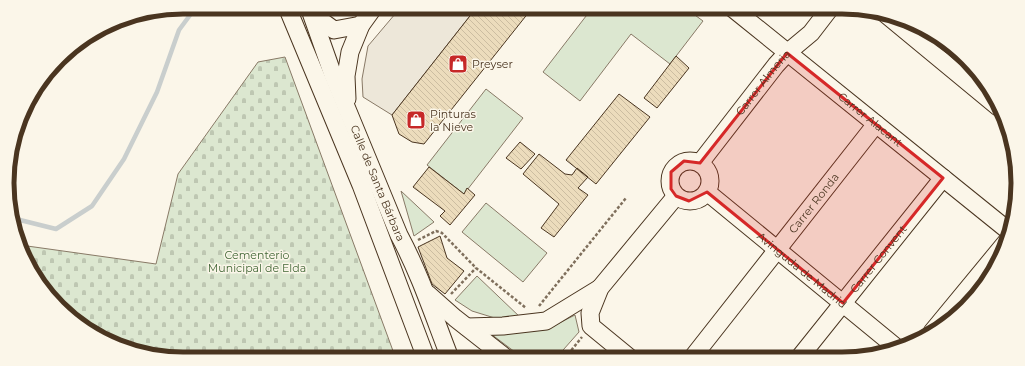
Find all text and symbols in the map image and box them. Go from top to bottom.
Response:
street label: Carrer Almeria [733,47,793,118]
shop icon: Preyser [447,53,469,75]
place label: Preyser [472,57,513,71]
street label: Carrer Alacant [835,89,906,150]
place label: Pinturas la Nieve [430,107,477,134]
shop icon: Pinturas la Nieve [405,109,427,131]
street label: Calle de Santa Bárbara [347,123,408,244]
street label: Carrer Ronda [786,170,842,236]
street label: Carrer Convent [847,222,910,296]
street label: Avinguda de Madrid [754,229,850,311]
park label: Cementerio Municipal de Elda [208,248,306,275]

